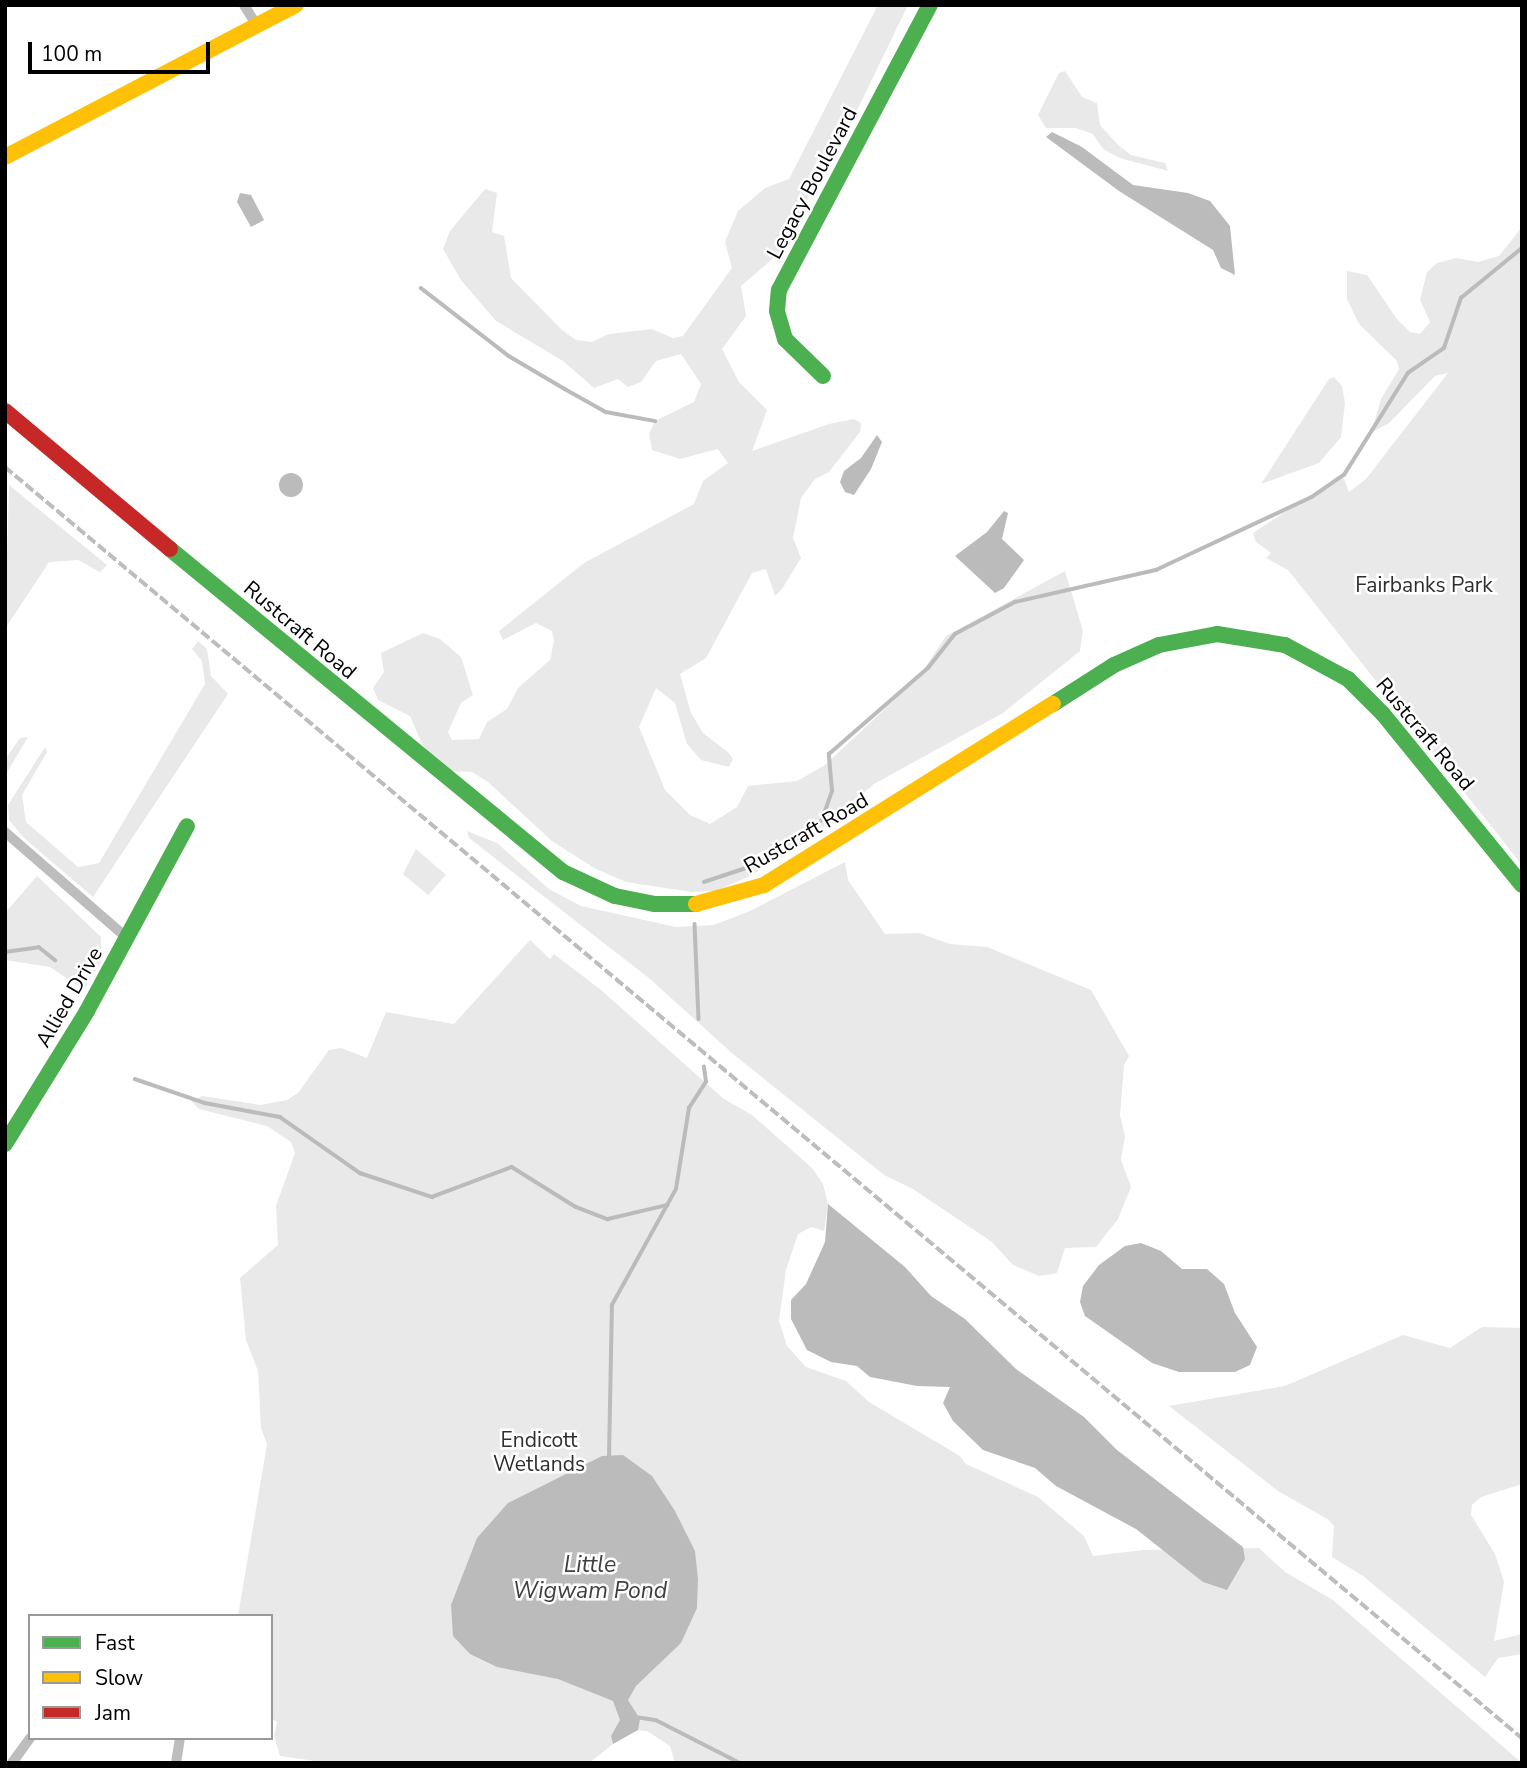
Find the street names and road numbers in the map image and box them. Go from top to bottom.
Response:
street label: Legacy Boulevard [761,103,863,263]
street label: Rustcraft Road [238,576,362,684]
street label: Rustcraft Road [1371,672,1479,796]
street label: Rustcraft Road [739,787,873,879]
street label: Allied Drive [30,943,108,1051]

